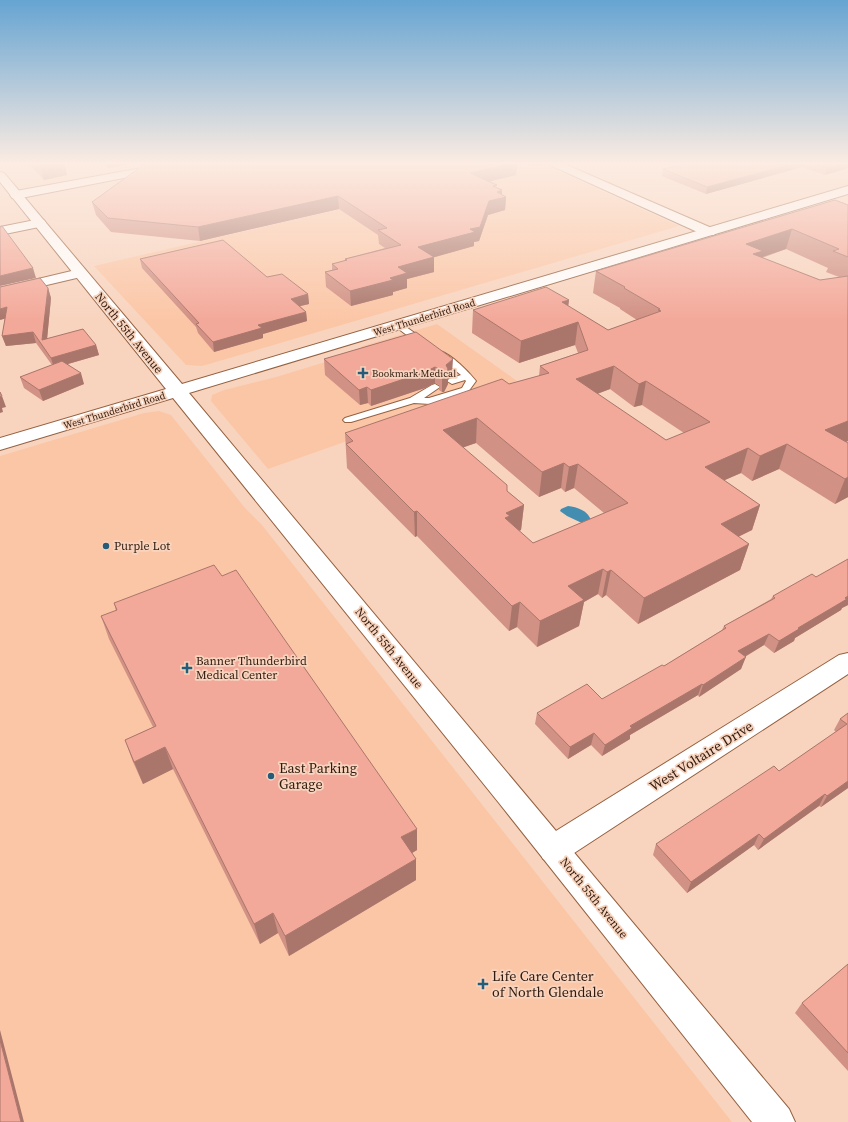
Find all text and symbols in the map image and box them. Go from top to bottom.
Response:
street label: North 55th Avenue [91,289,167,377]
street label: West Thunderbird Road [372,296,477,339]
marker: Bookmark Medical [357,367,369,379]
place label: Bookmark Medical [372,367,456,380]
street label: West Thunderbird Road [62,389,167,432]
place label: Purple Lot [114,538,170,554]
marker: Purple Lot [101,541,111,551]
street label: North 55th Avenue [351,604,427,692]
place label: Banner Thunderbird Medical Center [196,653,307,683]
marker: Banner Thunderbird Medical Center [181,662,193,674]
street label: West Voltaire Drive [645,716,757,796]
place label: East Parking Garage [279,758,357,794]
marker: East Parking Garage [266,771,276,781]
street label: North 55th Avenue [556,854,632,942]
place label: Life Care Center of North Glendale [492,966,604,1002]
marker: Life Care Center of North Glendale [477,978,489,990]

